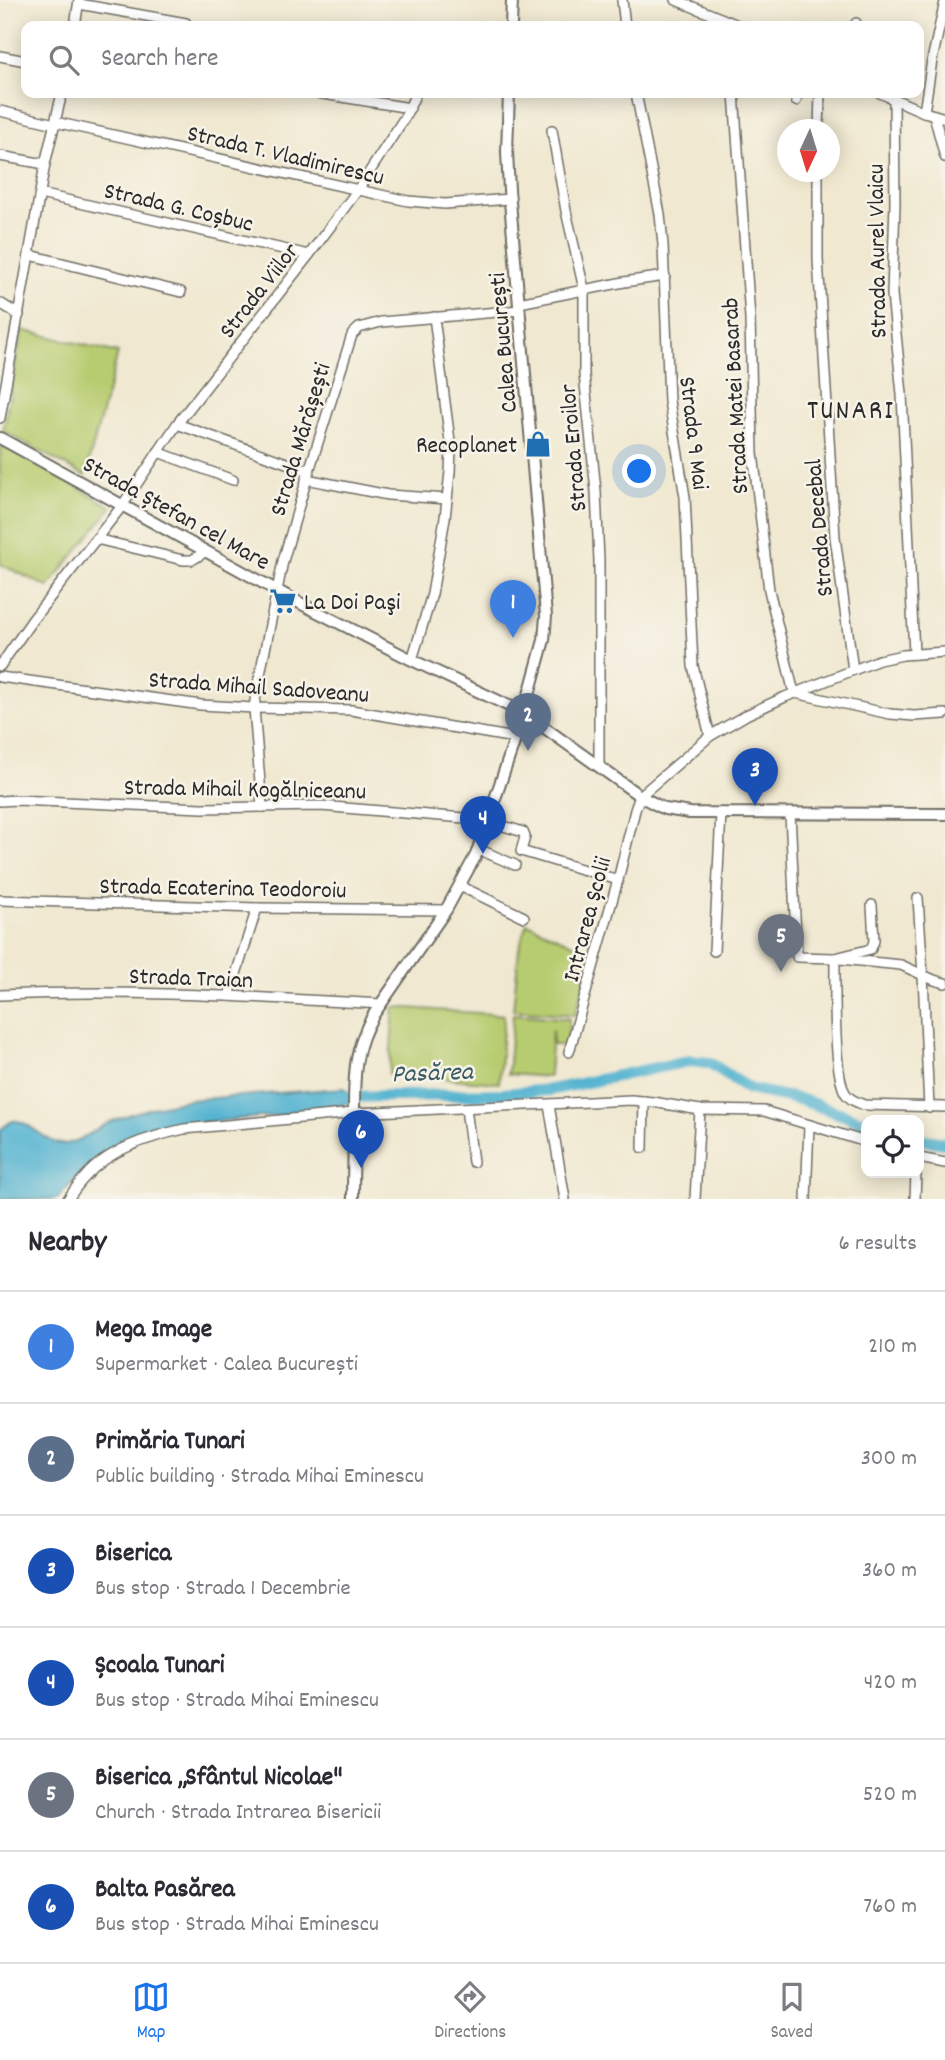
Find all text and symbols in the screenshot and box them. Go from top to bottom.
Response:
search box [21,21,924,98]
icon: search [45,41,83,79]
text: Search here [101,41,219,78]
street label: Strada T. Vladimirescu [183,118,387,196]
north arrow [777,119,840,182]
street label: Strada Aurel Vlaicu [860,163,898,339]
street label: Strada G. Coșbuc [100,175,256,243]
street label: Strada Viilor [212,237,309,347]
street label: Calea București [482,271,528,414]
street label: Strada Matei Basarab [715,297,759,495]
street label: Strada Mărășești [262,359,341,521]
street label: Strada 9 Mai [668,375,716,492]
street label: Strada Eroilor [552,383,597,513]
district label: TUNARI [807,393,895,433]
shop icon: Recoplanet [523,429,553,459]
place label: Recoplanet [416,430,517,464]
street label: Strada Ștefan cel Mare [76,449,275,580]
your location [622,454,656,488]
street label: Strada Decebal [798,457,844,598]
pin: 1 [490,580,536,638]
supermarket icon: La Doi Paşi [268,586,298,616]
place label: La Doi Paşi [304,587,400,621]
street label: Strada Mihail Sadoveanu [147,664,370,714]
pin: 2 [505,693,551,751]
pin: 3 [732,748,778,806]
street label: Strada Mihail Kogălniceanu [124,772,366,810]
pin: 4 [460,796,506,854]
street label: Intrarea Școlii [556,853,622,986]
street label: Strada Ecaterina Teodoroiu [99,871,347,909]
pin: 5 [758,914,804,972]
street label: Strada Traian [128,961,254,999]
water label: Pasărea [391,1055,475,1094]
pin: 6 [338,1110,384,1168]
map controls [861,1115,924,1178]
button: locate [861,1115,924,1178]
text: Nearby [28,1223,106,1266]
text: 6 results [839,1228,917,1261]
text: Mega Image [95,1312,212,1349]
text: 1 [48,1331,54,1364]
text: 210 m [868,1331,917,1364]
text: Supermarket · Calea București [95,1349,358,1382]
text: Primăria Tunari [95,1424,245,1461]
text: 2 [46,1443,56,1476]
text: 300 m [861,1443,917,1476]
text: Public building · Strada Mihai Eminescu [95,1461,424,1494]
text: Biserica [95,1536,172,1573]
text: 3 [46,1555,56,1588]
text: 360 m [862,1555,917,1588]
text: Bus stop · Strada 1 Decembrie [95,1573,351,1606]
text: Școala Tunari [95,1648,224,1685]
text: 4 [46,1667,56,1700]
text: 420 m [864,1667,917,1700]
text: Bus stop · Strada Mihai Eminescu [95,1685,379,1718]
text: Biserica „Sfântul Nicolae" [95,1760,342,1797]
text: 5 [46,1779,56,1812]
text: 520 m [863,1779,917,1812]
text: Church · Strada Intrarea Bisericii [95,1797,381,1830]
text: Balta Pasărea [95,1872,235,1909]
text: 6 [45,1891,57,1924]
text: 760 m [863,1891,917,1924]
text: Bus stop · Strada Mihai Eminescu [95,1909,379,1942]
tab: Map [132,1978,170,2047]
tab: Directions [434,1978,506,2047]
tab: Saved [770,1978,813,2047]

